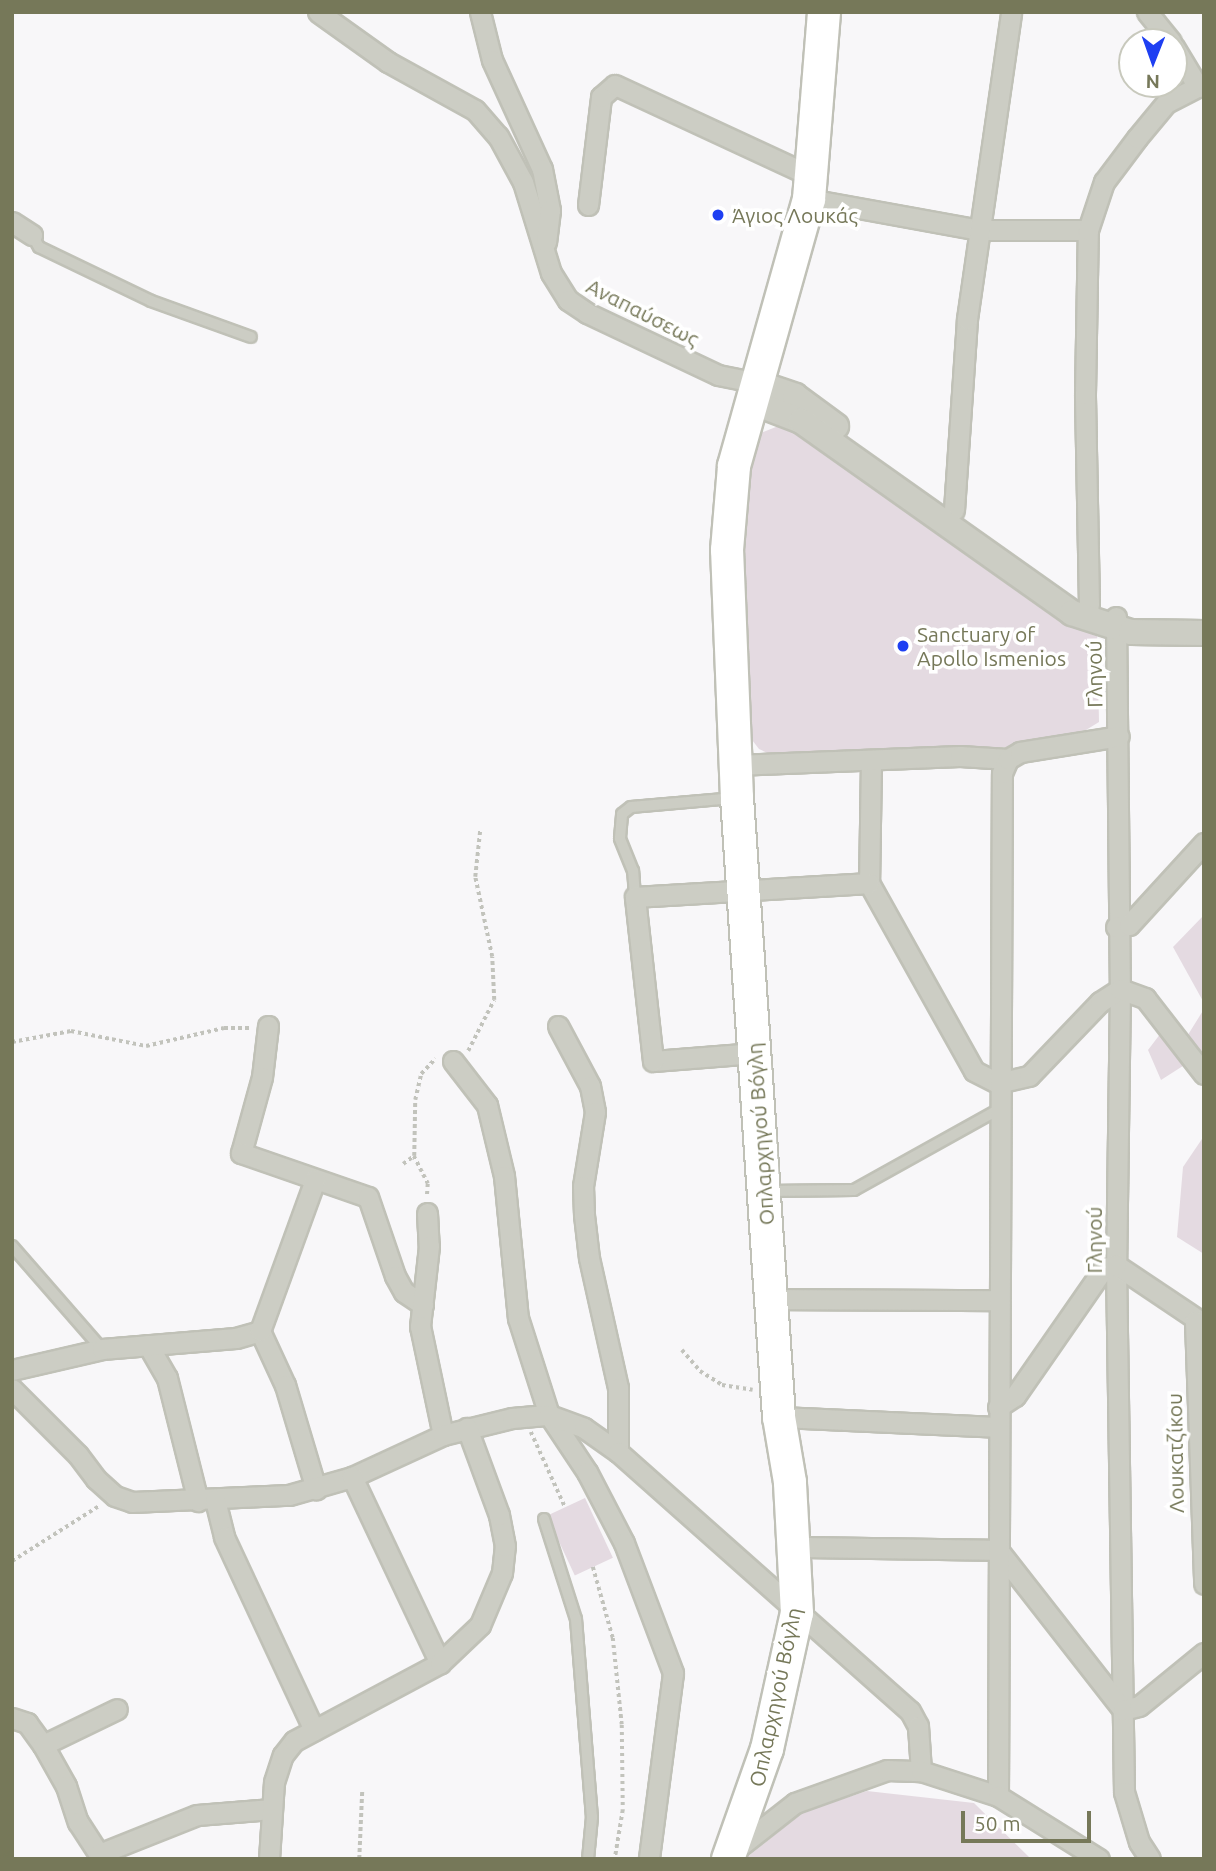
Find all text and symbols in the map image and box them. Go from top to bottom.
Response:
north arrow [1118,28,1188,98]
text: N [1145,71,1160,93]
place label: Άγιος Λουκάς [732,202,858,228]
marker: Άγιος Λουκάς [710,207,726,223]
street label: Αναπαύσεως [582,273,704,351]
place label: Sanctuary of Apollo Ismenios [917,621,1066,671]
marker: Sanctuary of Apollo Ismenios [895,638,911,654]
street label: Γληνού [1081,640,1107,708]
street label: Οπλαρχηγού Βόγλη [741,1042,779,1226]
street label: Γληνού [1081,1206,1107,1274]
street label: Λουκατζίκου [1161,1393,1189,1513]
street label: Οπλαρχηγού Βόγλη [744,1605,806,1789]
scale bar [964,1798,1094,1842]
text: 50 m [974,1811,1021,1835]

